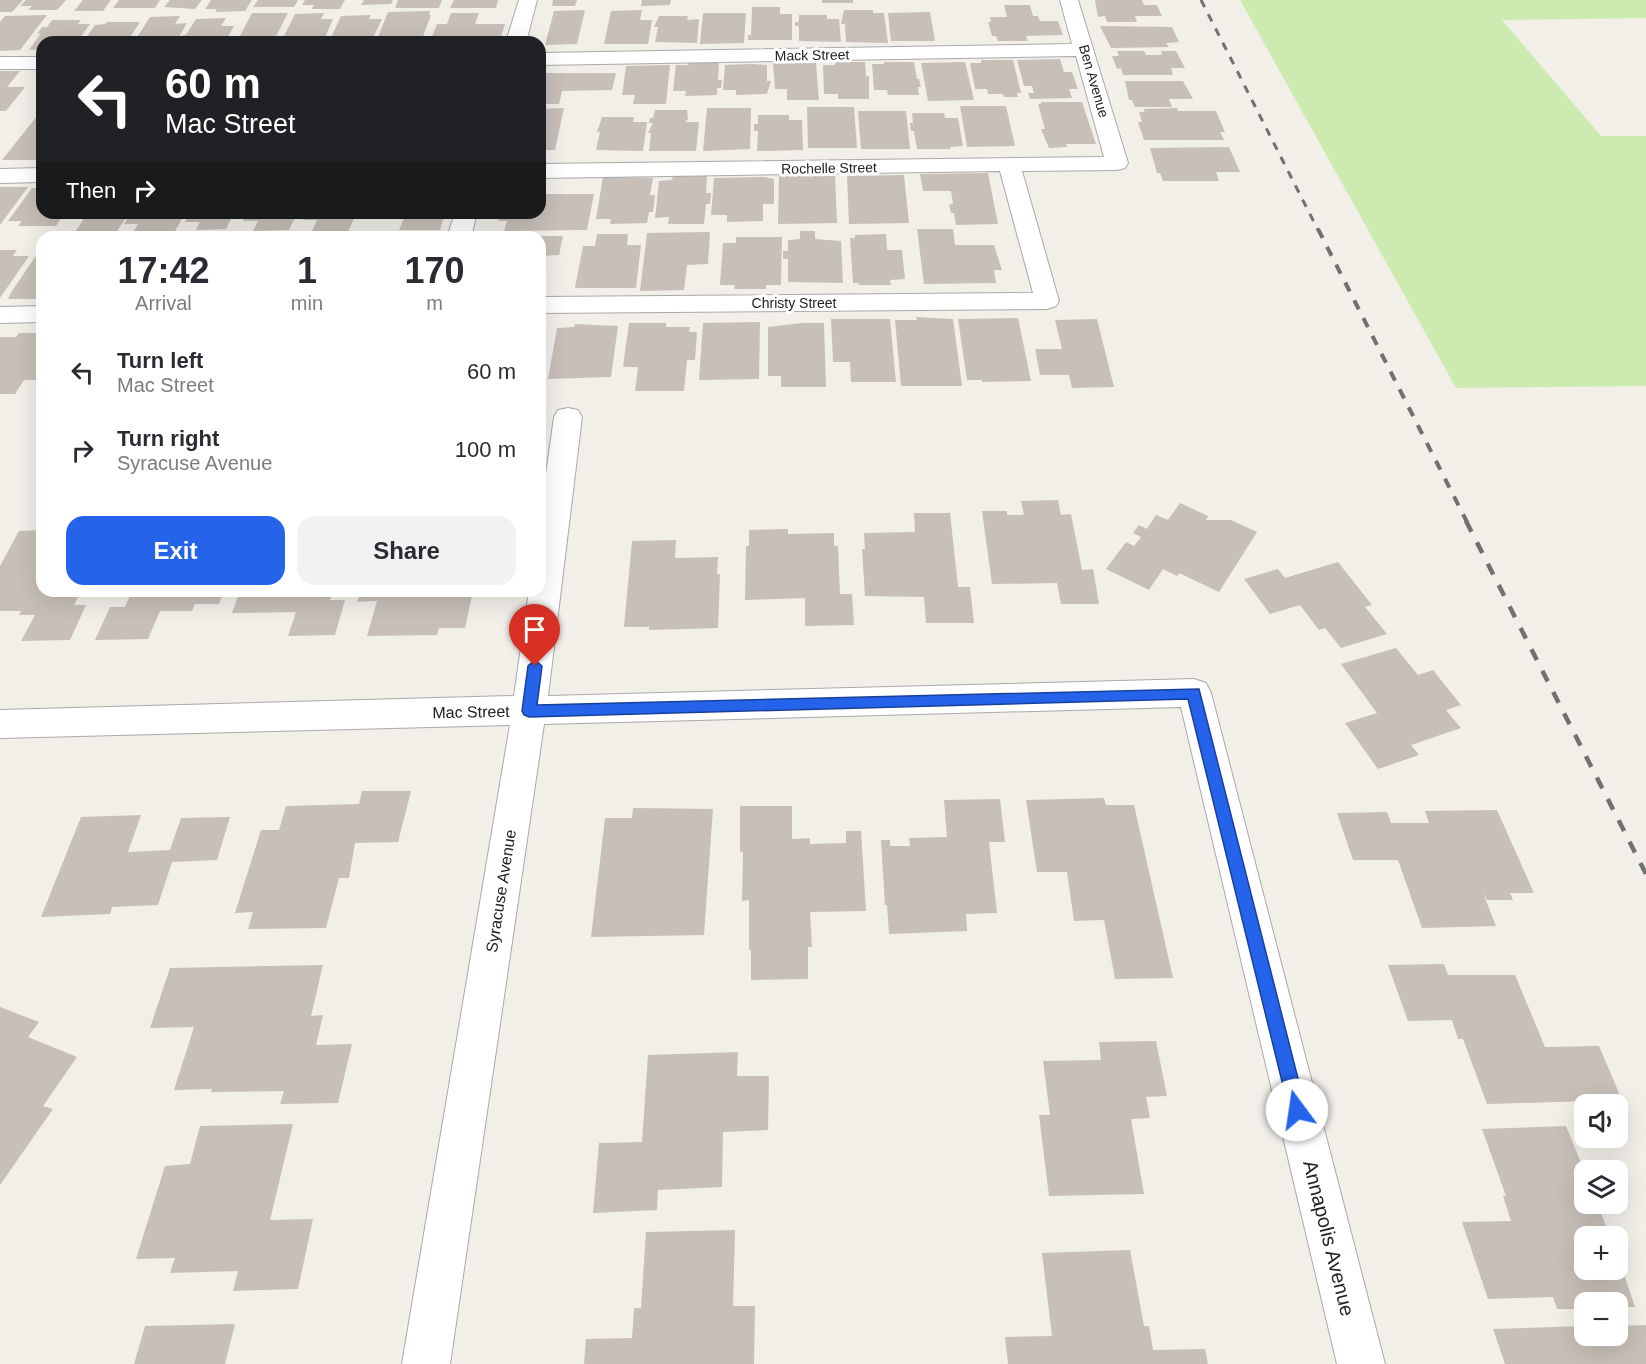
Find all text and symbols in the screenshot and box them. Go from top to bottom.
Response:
street label: Ben Avenue [1076,43,1112,120]
street label: Mack Street [775,46,850,64]
icon: left [66,60,144,138]
text: 60 m [165,60,261,107]
text: Mac Street [165,109,296,139]
street label: Rochelle Street [781,159,877,177]
icon: right [128,174,161,207]
text: Then [66,178,116,203]
text: 17:42 [117,250,209,291]
text: 1 [297,250,317,291]
text: 170 [404,250,465,291]
text: Arrival [135,292,192,314]
text: min [291,292,323,314]
text: m [426,292,443,314]
street label: Christy Street [752,295,837,311]
text: Turn left [117,348,203,373]
icon: left [66,356,99,389]
text: 60 m [467,359,516,384]
text: Mac Street [117,374,214,396]
text: Turn right [117,426,219,451]
icon: right [66,434,99,467]
text: 100 m [455,437,516,462]
text: Syracuse Avenue [117,452,272,474]
button: Exit [66,516,285,585]
button: Share [297,516,516,585]
pin [509,604,560,666]
icon: arrive [518,613,551,646]
street label: Mac Street [432,703,510,721]
street label: Syracuse Avenue [483,828,519,954]
position arrow [1265,1078,1329,1142]
map controls [1574,1094,1628,1346]
button: sound [1574,1094,1628,1148]
street label: Annapolis Avenue [1299,1158,1359,1318]
button: layers [1574,1160,1628,1214]
button: + [1574,1226,1628,1280]
button: − [1574,1292,1628,1346]

